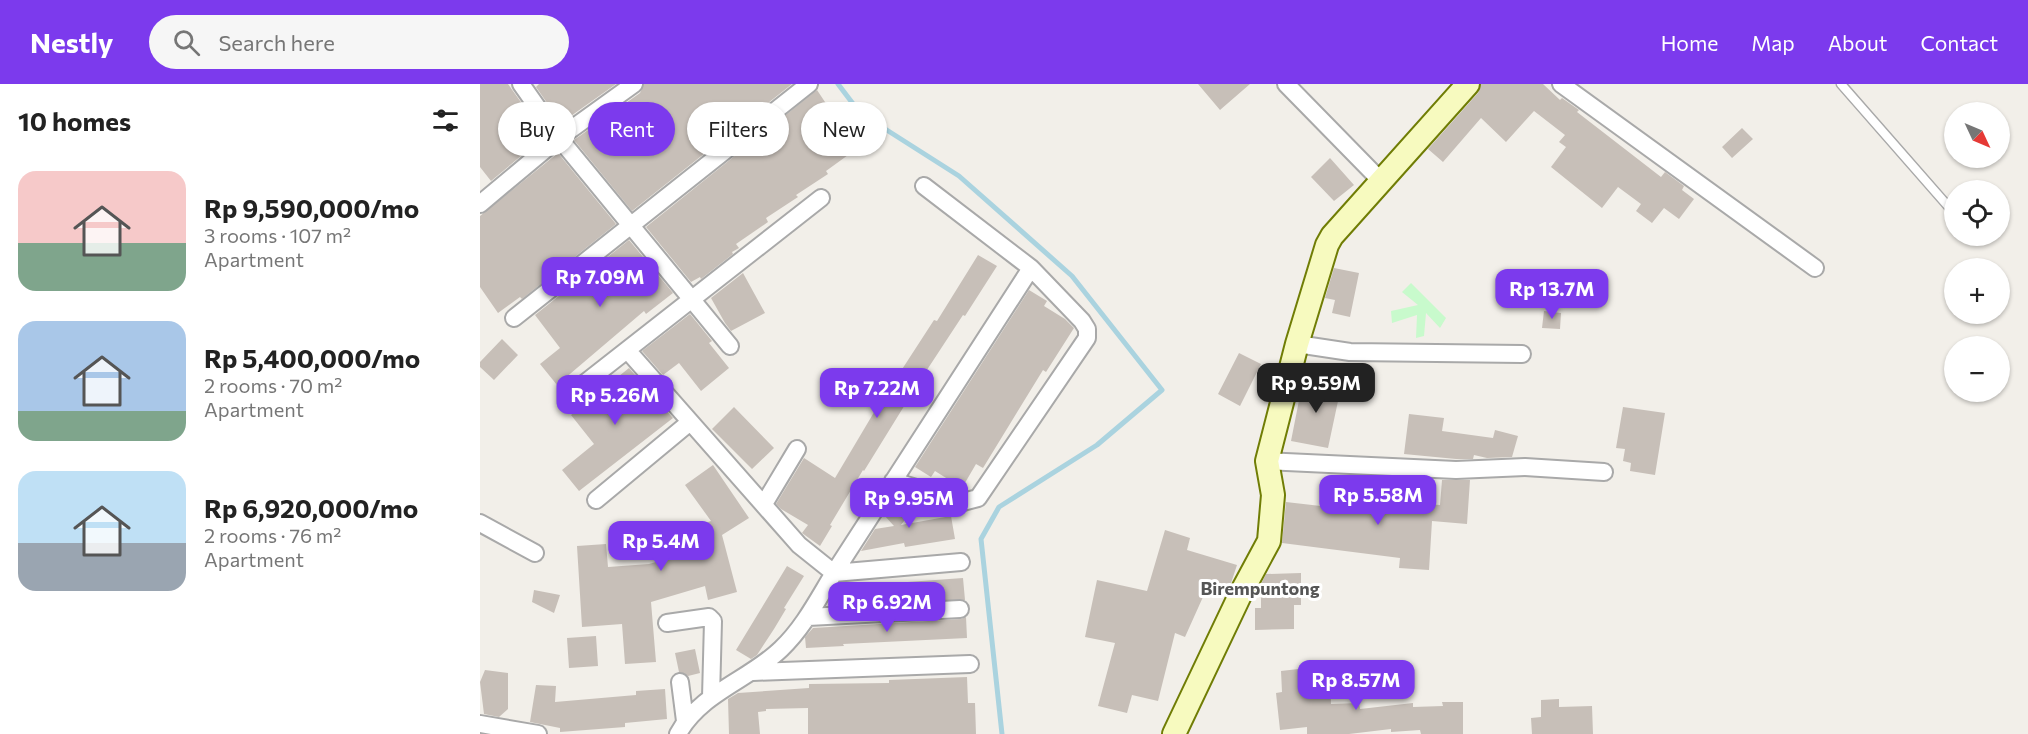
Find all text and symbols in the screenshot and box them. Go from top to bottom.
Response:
search box [149,15,569,69]
text: Nestly [30,25,113,59]
icon: search [170,26,203,59]
text: Search here [218,29,335,56]
text: Home [1661,30,1718,55]
text: Map [1751,30,1795,55]
text: About [1828,30,1887,55]
text: Contact [1920,30,1998,55]
chip: Buy [498,102,576,156]
chip: Rent [588,102,675,156]
chip: Filters [687,102,789,156]
chip: New [801,102,887,156]
north arrow [1944,102,2010,168]
map controls [1944,102,2010,402]
icon: filters [429,104,462,137]
text: 10 homes [18,105,131,136]
button: locate [1944,180,2010,246]
text: Rp 9,590,000/mo [204,192,419,223]
icon: home [66,195,138,267]
text: 3 rooms · 107 m² [204,223,351,247]
text: Apartment [204,247,304,271]
pin: Rp 7.09M [538,257,662,308]
button: + [1944,258,2010,324]
text: Rp 7.09M [556,264,644,288]
pin: Rp 13.7M [1490,269,1614,320]
text: Rp 13.7M [1509,276,1595,300]
button: − [1944,336,2010,402]
text: Rp 5,400,000/mo [204,342,420,373]
icon: home [66,345,138,417]
pin: Rp 9.59M [1254,363,1378,414]
pin: Rp 7.22M [815,368,939,419]
text: Rp 9.59M [1271,370,1361,394]
text: 2 rooms · 70 m² [204,373,342,397]
pin: Rp 5.26M [553,375,677,426]
text: Rp 7.22M [834,375,920,399]
text: Rp 5.26M [570,382,660,406]
text: Apartment [204,397,304,421]
pin: Rp 5.58M [1316,475,1440,526]
pin: Rp 9.95M [847,478,971,529]
text: Rp 5.58M [1333,482,1423,506]
text: Rp 9.95M [864,485,954,509]
text: Rp 6,920,000/mo [204,492,418,523]
icon: home [66,495,138,567]
pin: Rp 5.4M [606,521,716,572]
text: 2 rooms · 76 m² [204,523,341,547]
text: Rp 5.4M [622,528,700,552]
text: Apartment [204,547,304,571]
district label: Birempuntong [1200,577,1320,599]
pin: Rp 6.92M [825,582,949,633]
text: Rp 6.92M [842,589,932,613]
pin: Rp 8.57M [1294,660,1418,711]
text: Rp 8.57M [1312,667,1400,691]

